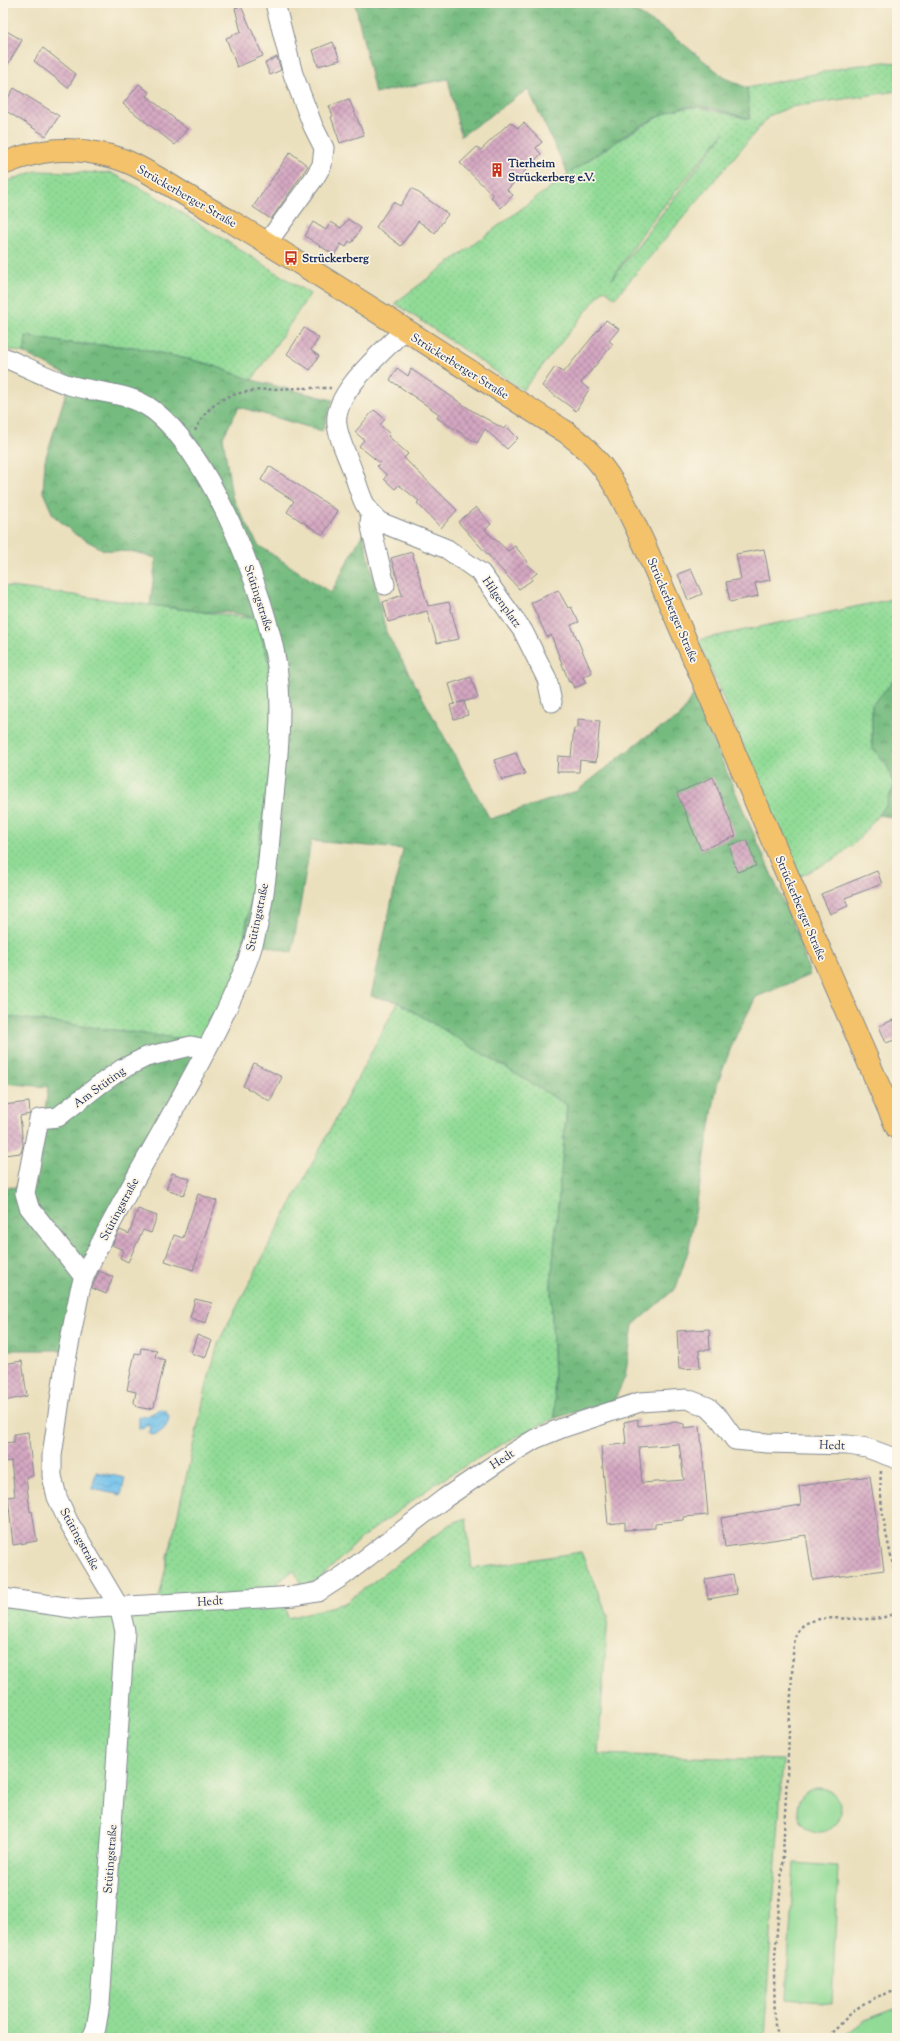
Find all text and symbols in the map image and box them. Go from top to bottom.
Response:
place label: Tierheim Strückerberg e.V. [507,155,595,187]
street label: Strückerberger Straße [133,161,240,233]
building icon: Tierheim Strückerberg e.V. [489,162,505,178]
bus stop icon: Strückerberg [283,250,299,266]
place label: Strückerberg [302,250,369,268]
street label: Strückerberger Straße [407,329,512,405]
street label: Strückerberger Straße [642,555,703,666]
street label: Stütingstraße [239,563,277,634]
street label: Hilgenplatz [477,573,526,632]
street label: Strückerberger Straße [770,853,831,964]
street label: Stütingstraße [242,881,274,953]
street label: Am Stüting [70,1063,130,1113]
street label: Stütingstraße [96,1174,144,1244]
street label: Hedt [819,1437,845,1455]
street label: Hedt [487,1445,518,1474]
street label: Stütingstraße [54,1505,104,1574]
street label: Hedt [197,1592,224,1612]
street label: Stütingstraße [100,1823,122,1894]

